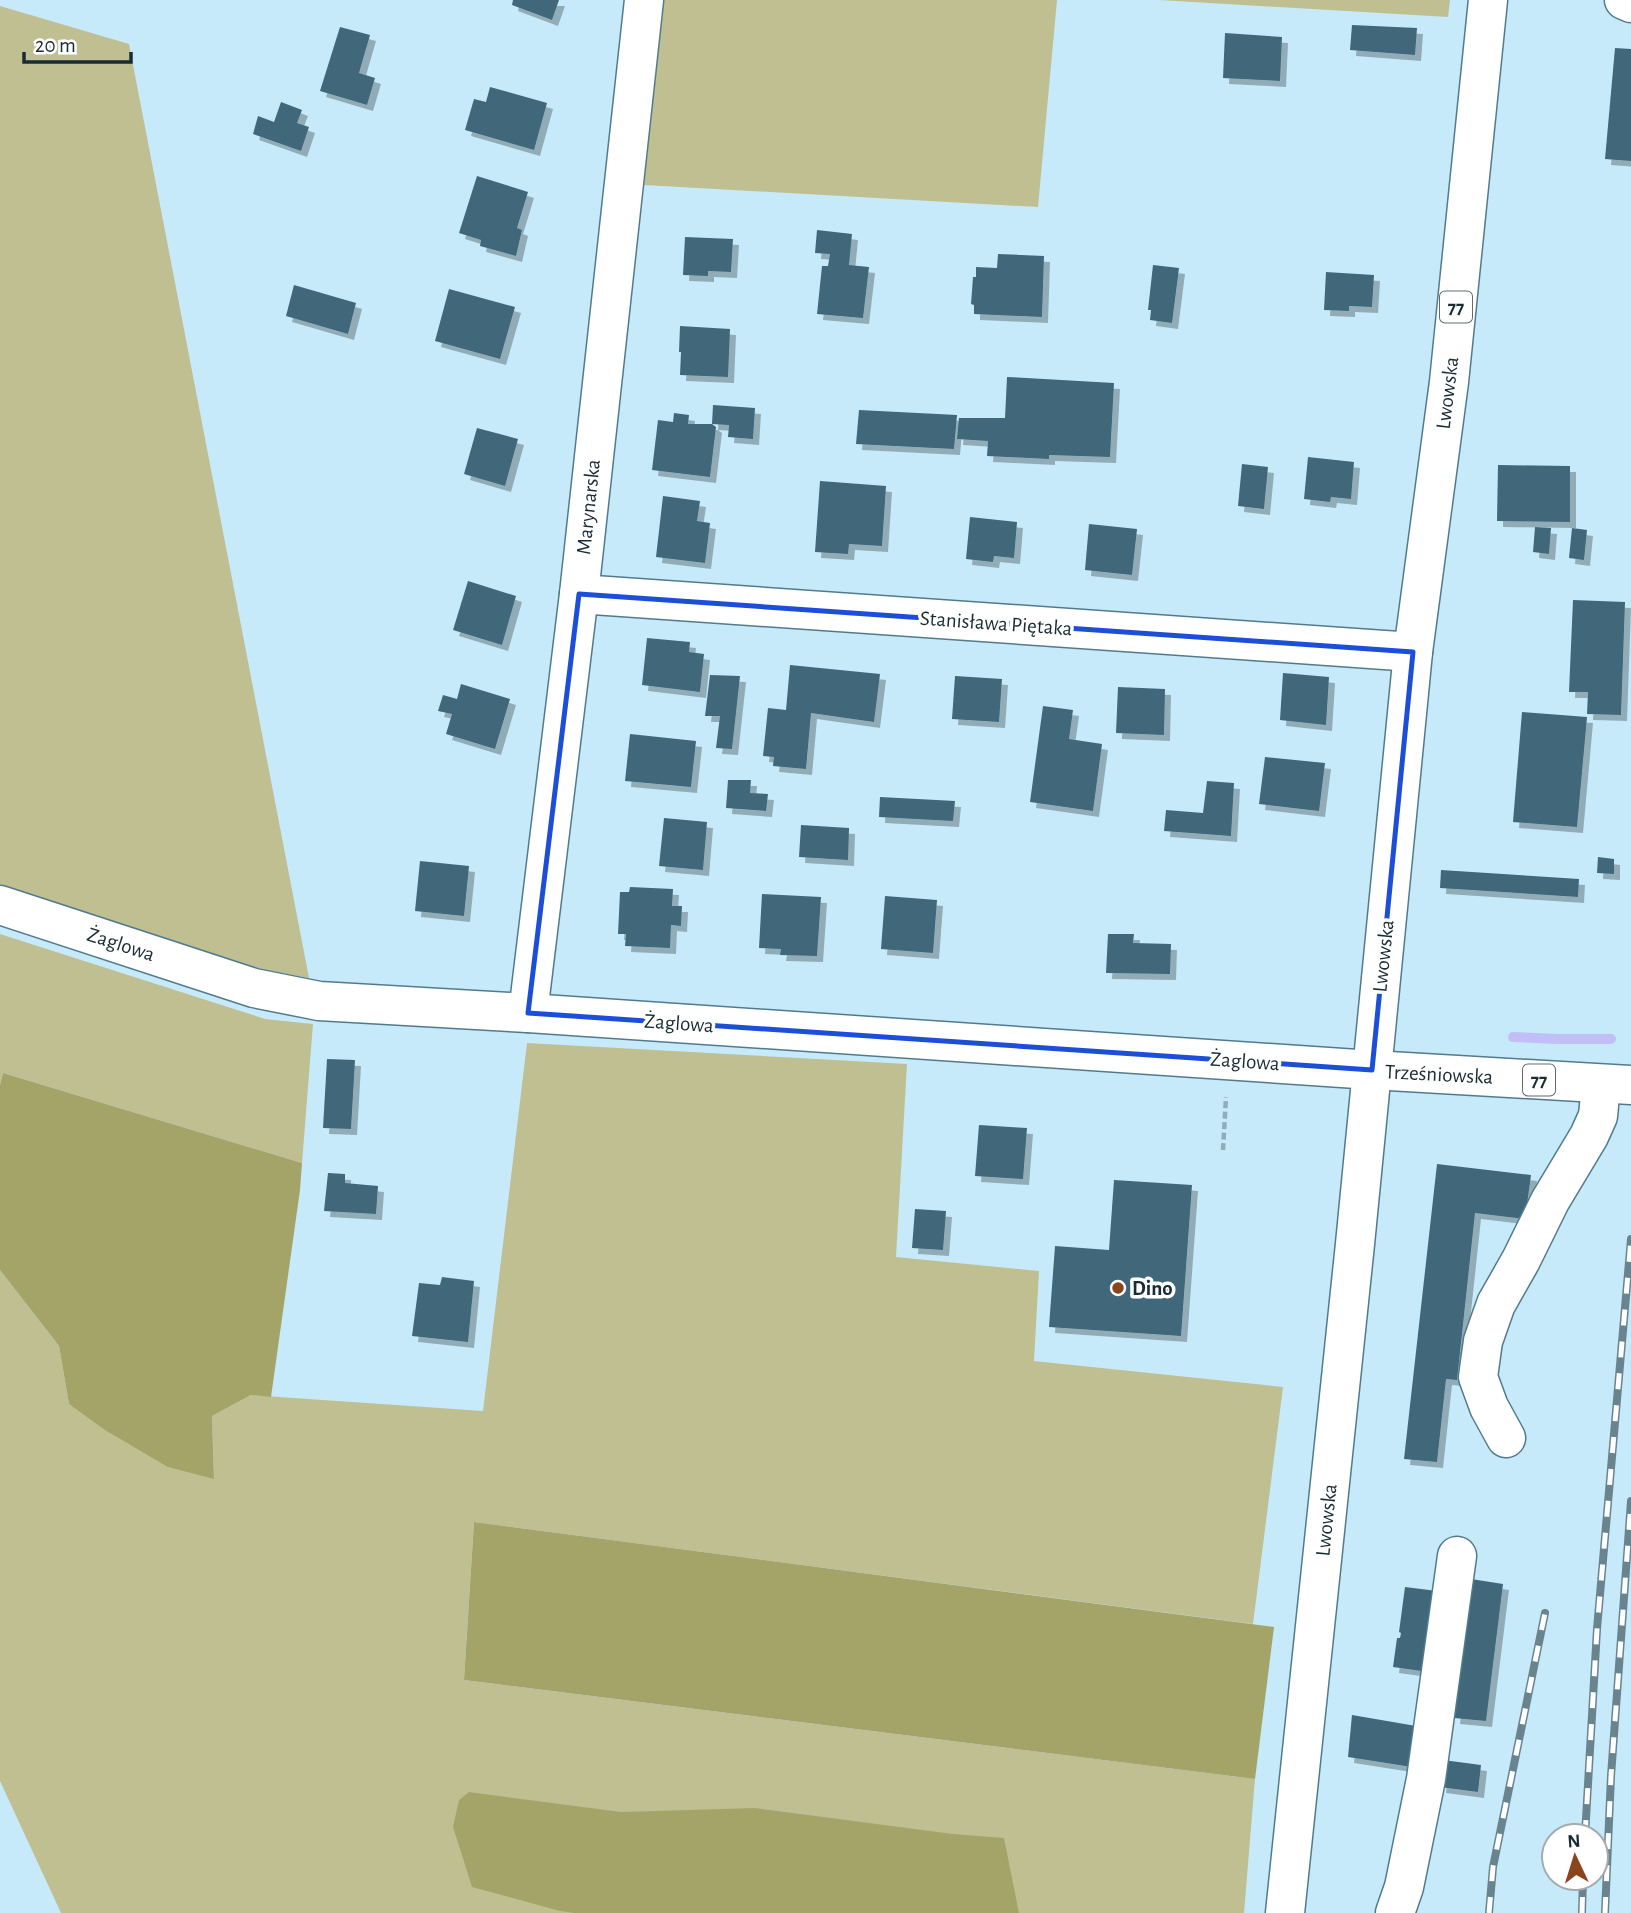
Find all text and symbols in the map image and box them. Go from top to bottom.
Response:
scale bar [24,21,131,65]
text: 20 m [35,35,76,56]
road number: 77 [1440,292,1472,322]
street label: Lwowska [1433,355,1462,431]
street label: Marynarska [573,458,604,556]
street label: Stanisława Piętaka [919,608,1073,639]
street label: Lwowska [1369,918,1398,993]
street label: Żaglowa [84,923,158,965]
street label: Żaglowa [643,1010,715,1036]
street label: Żaglowa [1209,1048,1281,1074]
street label: Trześniowska [1384,1061,1494,1088]
road number: 77 [1523,1064,1555,1096]
place label: Dino [1132,1278,1173,1299]
marker: Dino [1110,1280,1126,1296]
street label: Lwowska [1312,1482,1341,1557]
north arrow [1540,1822,1610,1892]
text: N [1567,1832,1581,1851]

